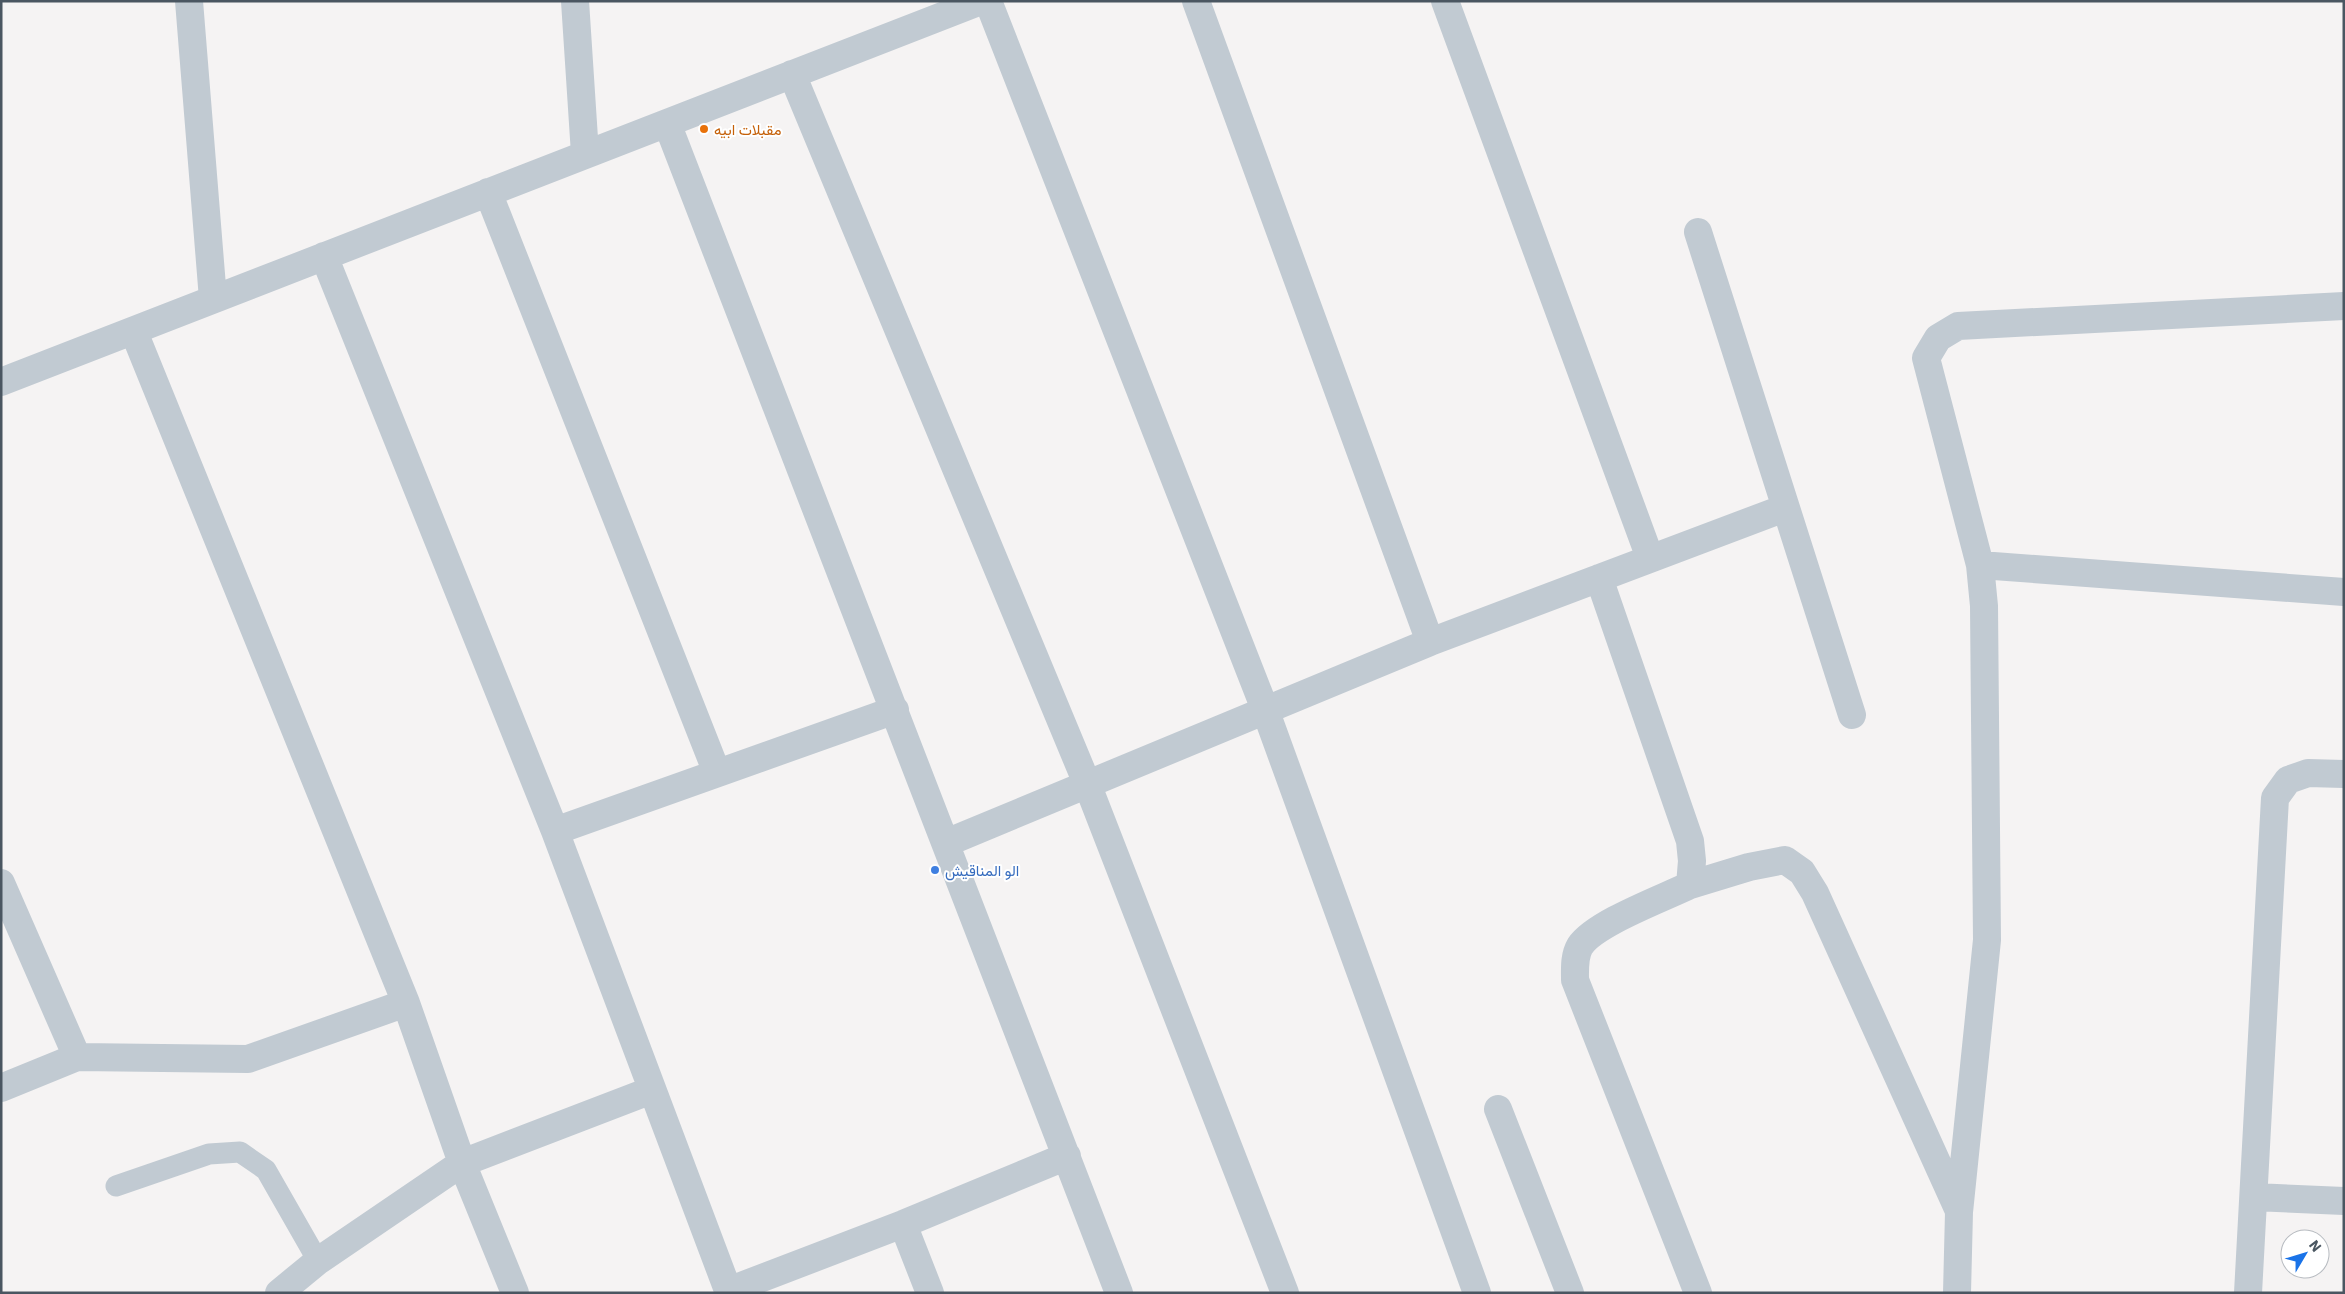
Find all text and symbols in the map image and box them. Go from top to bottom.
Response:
place label: مقبلات ابيه [714,120,781,139]
marker: مقبلات ابيه [698,123,710,135]
place label: الو المناقيش [945,861,1019,881]
marker: الو المناقيش [929,864,941,876]
north arrow [2280,1229,2330,1279]
text: N [2305,1236,2325,1256]

